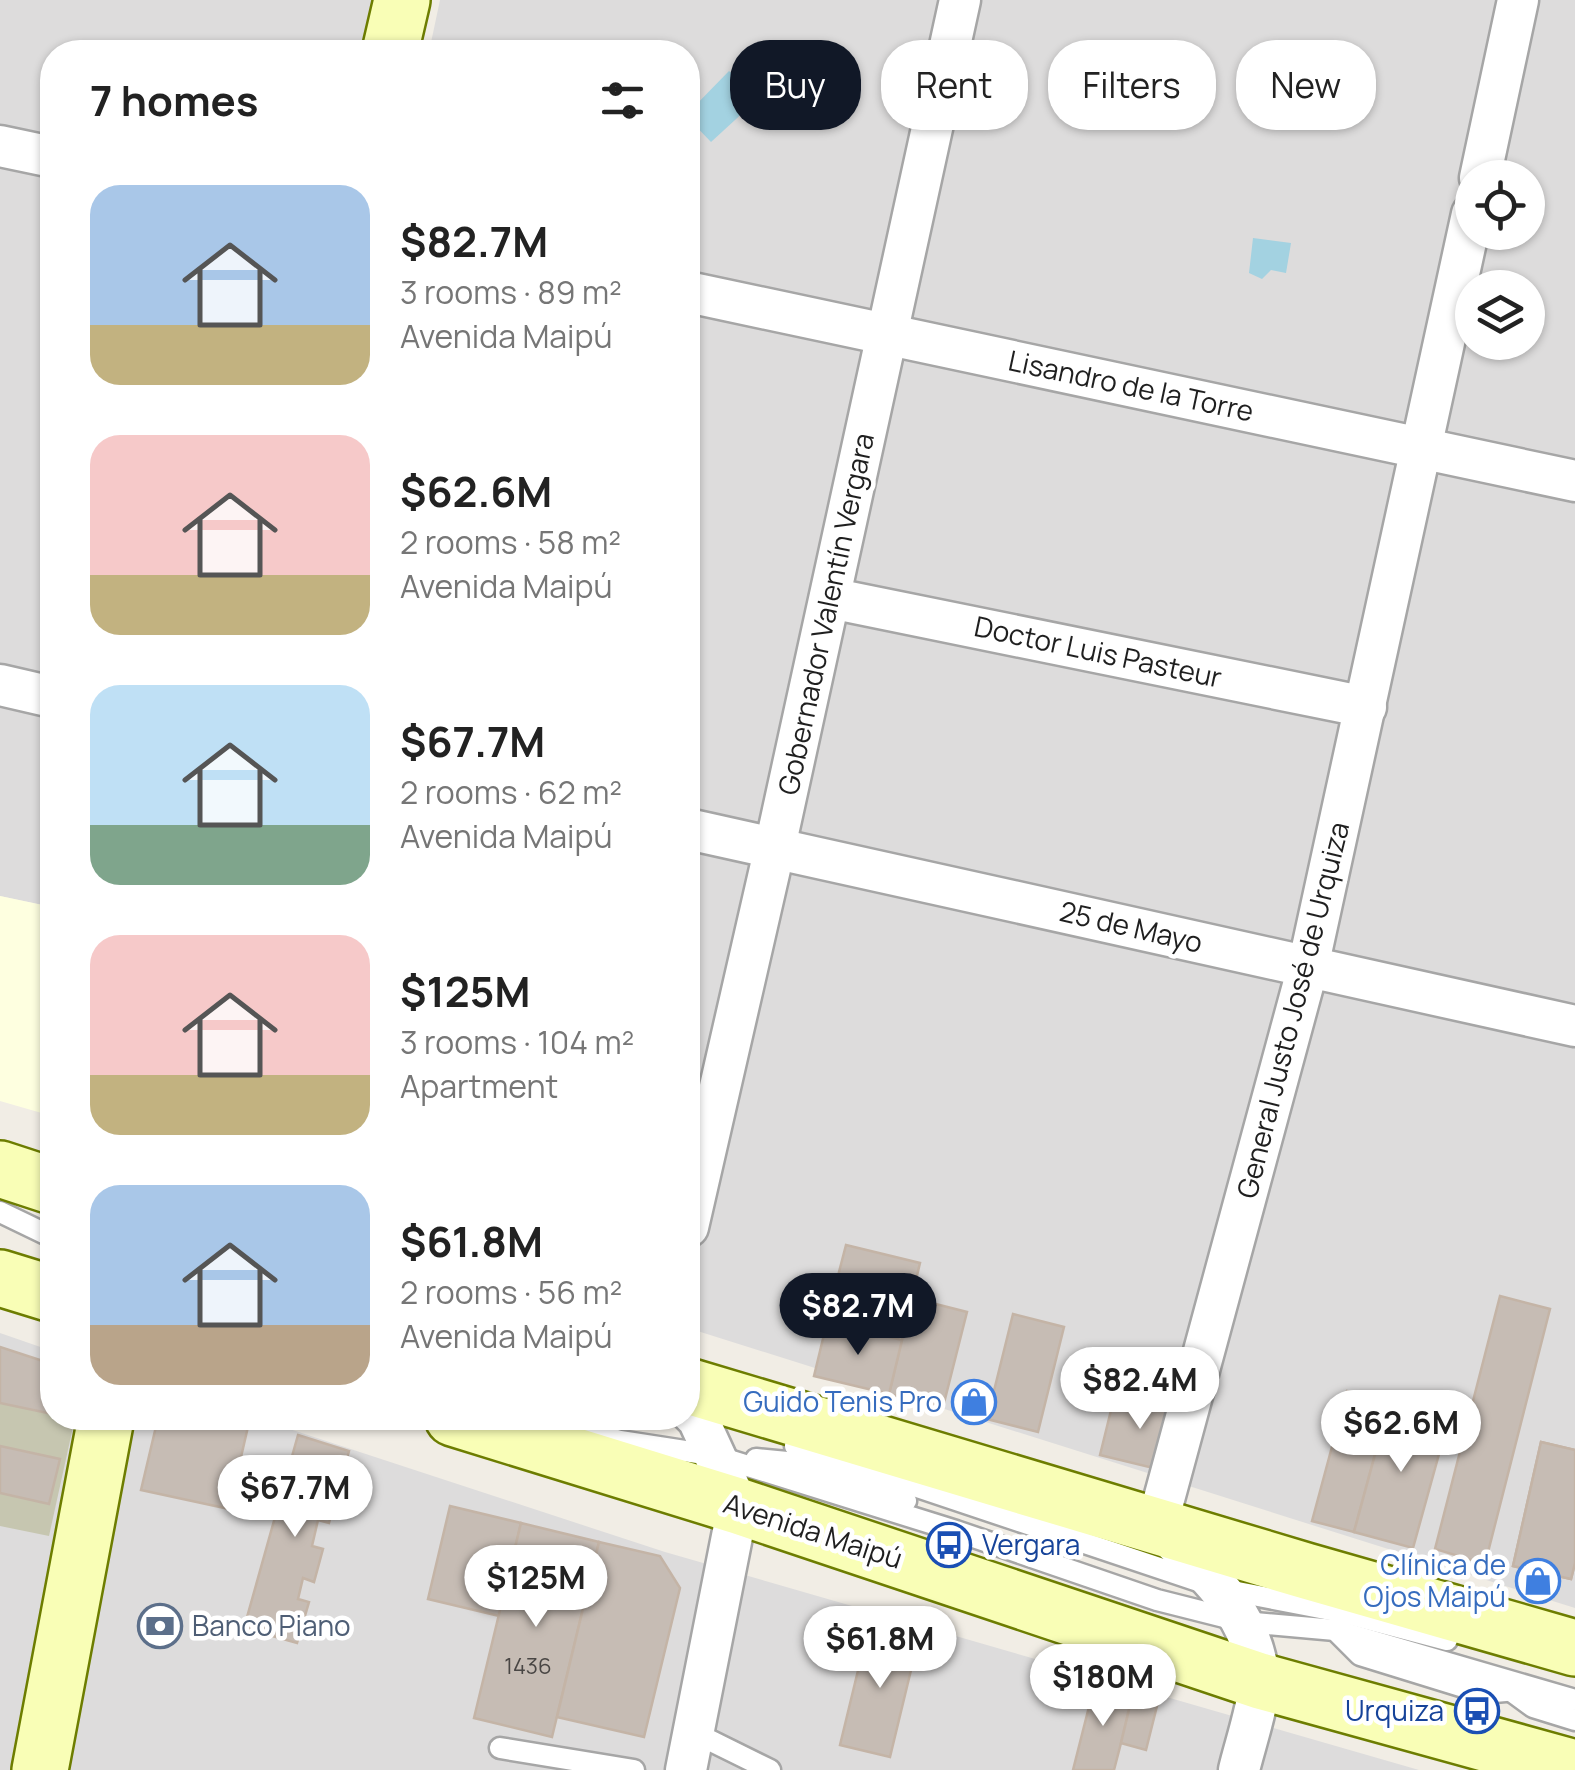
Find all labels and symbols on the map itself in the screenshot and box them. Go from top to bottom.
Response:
street label: Lisandro de la Torre [1005,340,1257,430]
street label: Gobernador Valentín Vergara [768,429,882,798]
street label: Doctor Luis Pasteur [971,606,1225,696]
street label: General Justo José de Urquiza [1227,818,1357,1202]
street label: 25 de Mayo [1056,891,1206,961]
pin: $82.7M [777,1273,939,1358]
pin: $82.4M [1059,1347,1221,1432]
shop icon: Guido Tenis Pro [951,1379,997,1425]
place label: Guido Tenis Pro [743,1382,942,1420]
pin: $62.6M [1320,1390,1482,1475]
pin: $67.7M [214,1455,376,1540]
street label: Avenida Maipú [719,1483,908,1577]
bus stop icon: Vergara [926,1522,972,1568]
place label: Vergara [982,1525,1080,1563]
pin: $125M [466,1545,606,1630]
place label: Clínica de Ojos Maipú [1363,1545,1506,1615]
shop icon: Clínica de Ojos Maipú [1515,1558,1561,1604]
bank icon: Banco Piano [137,1603,183,1649]
place label: Banco Piano [192,1606,351,1644]
pin: $61.8M [799,1606,961,1691]
pin: $180M [1033,1644,1173,1729]
house number: 1436 [504,1651,552,1681]
bus stop icon: Urquiza [1454,1688,1500,1734]
place label: Urquiza [1345,1691,1444,1729]

